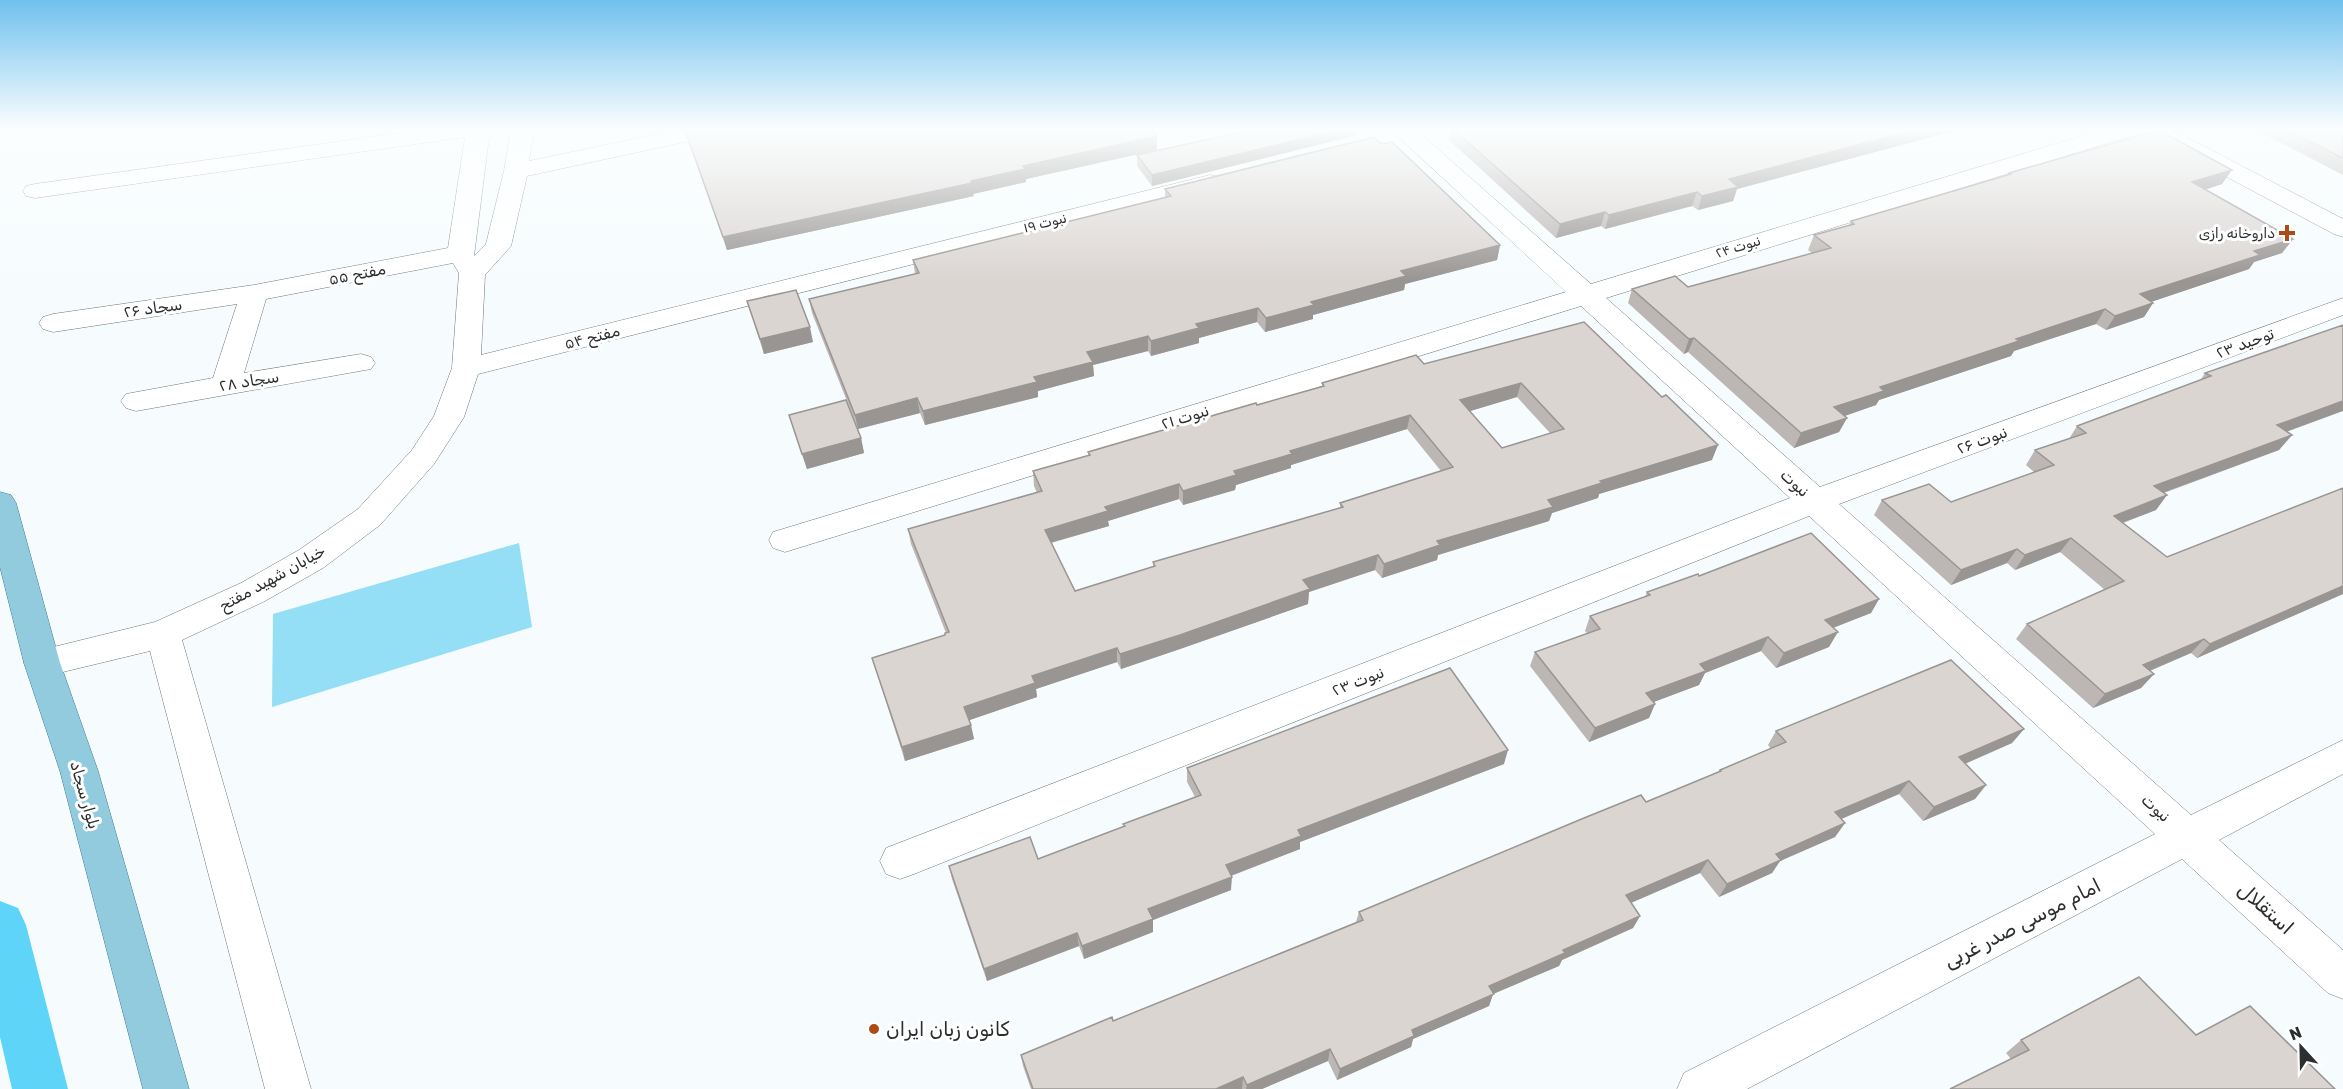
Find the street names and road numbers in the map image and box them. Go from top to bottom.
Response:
street label: نبوت ۱۹ [1022,209,1068,237]
street label: نبوت ۲۴ [1713,232,1763,262]
street label: مفتح ۵۵ [327,259,388,291]
street label: سجاد ۲۶ [122,294,184,322]
street label: مفتح ۵۴ [562,321,622,355]
street label: توحید ۲۳ [2213,324,2277,363]
street label: سجاد ۲۸ [218,367,280,395]
street label: نبوت ۲۱ [1159,401,1211,434]
street label: نبوت ۲۶ [1954,422,2010,459]
street label: نبوت [1776,465,1813,502]
street label: خیابان شهید مفتح [216,541,329,617]
street label: نبوت ۲۳ [1329,662,1387,701]
street label: بلوار سجاد [65,759,104,831]
street label: نبوت [2137,790,2174,827]
street label: امام موسی صدر غربی [1939,873,2106,975]
street label: استقلال [2233,877,2299,939]

